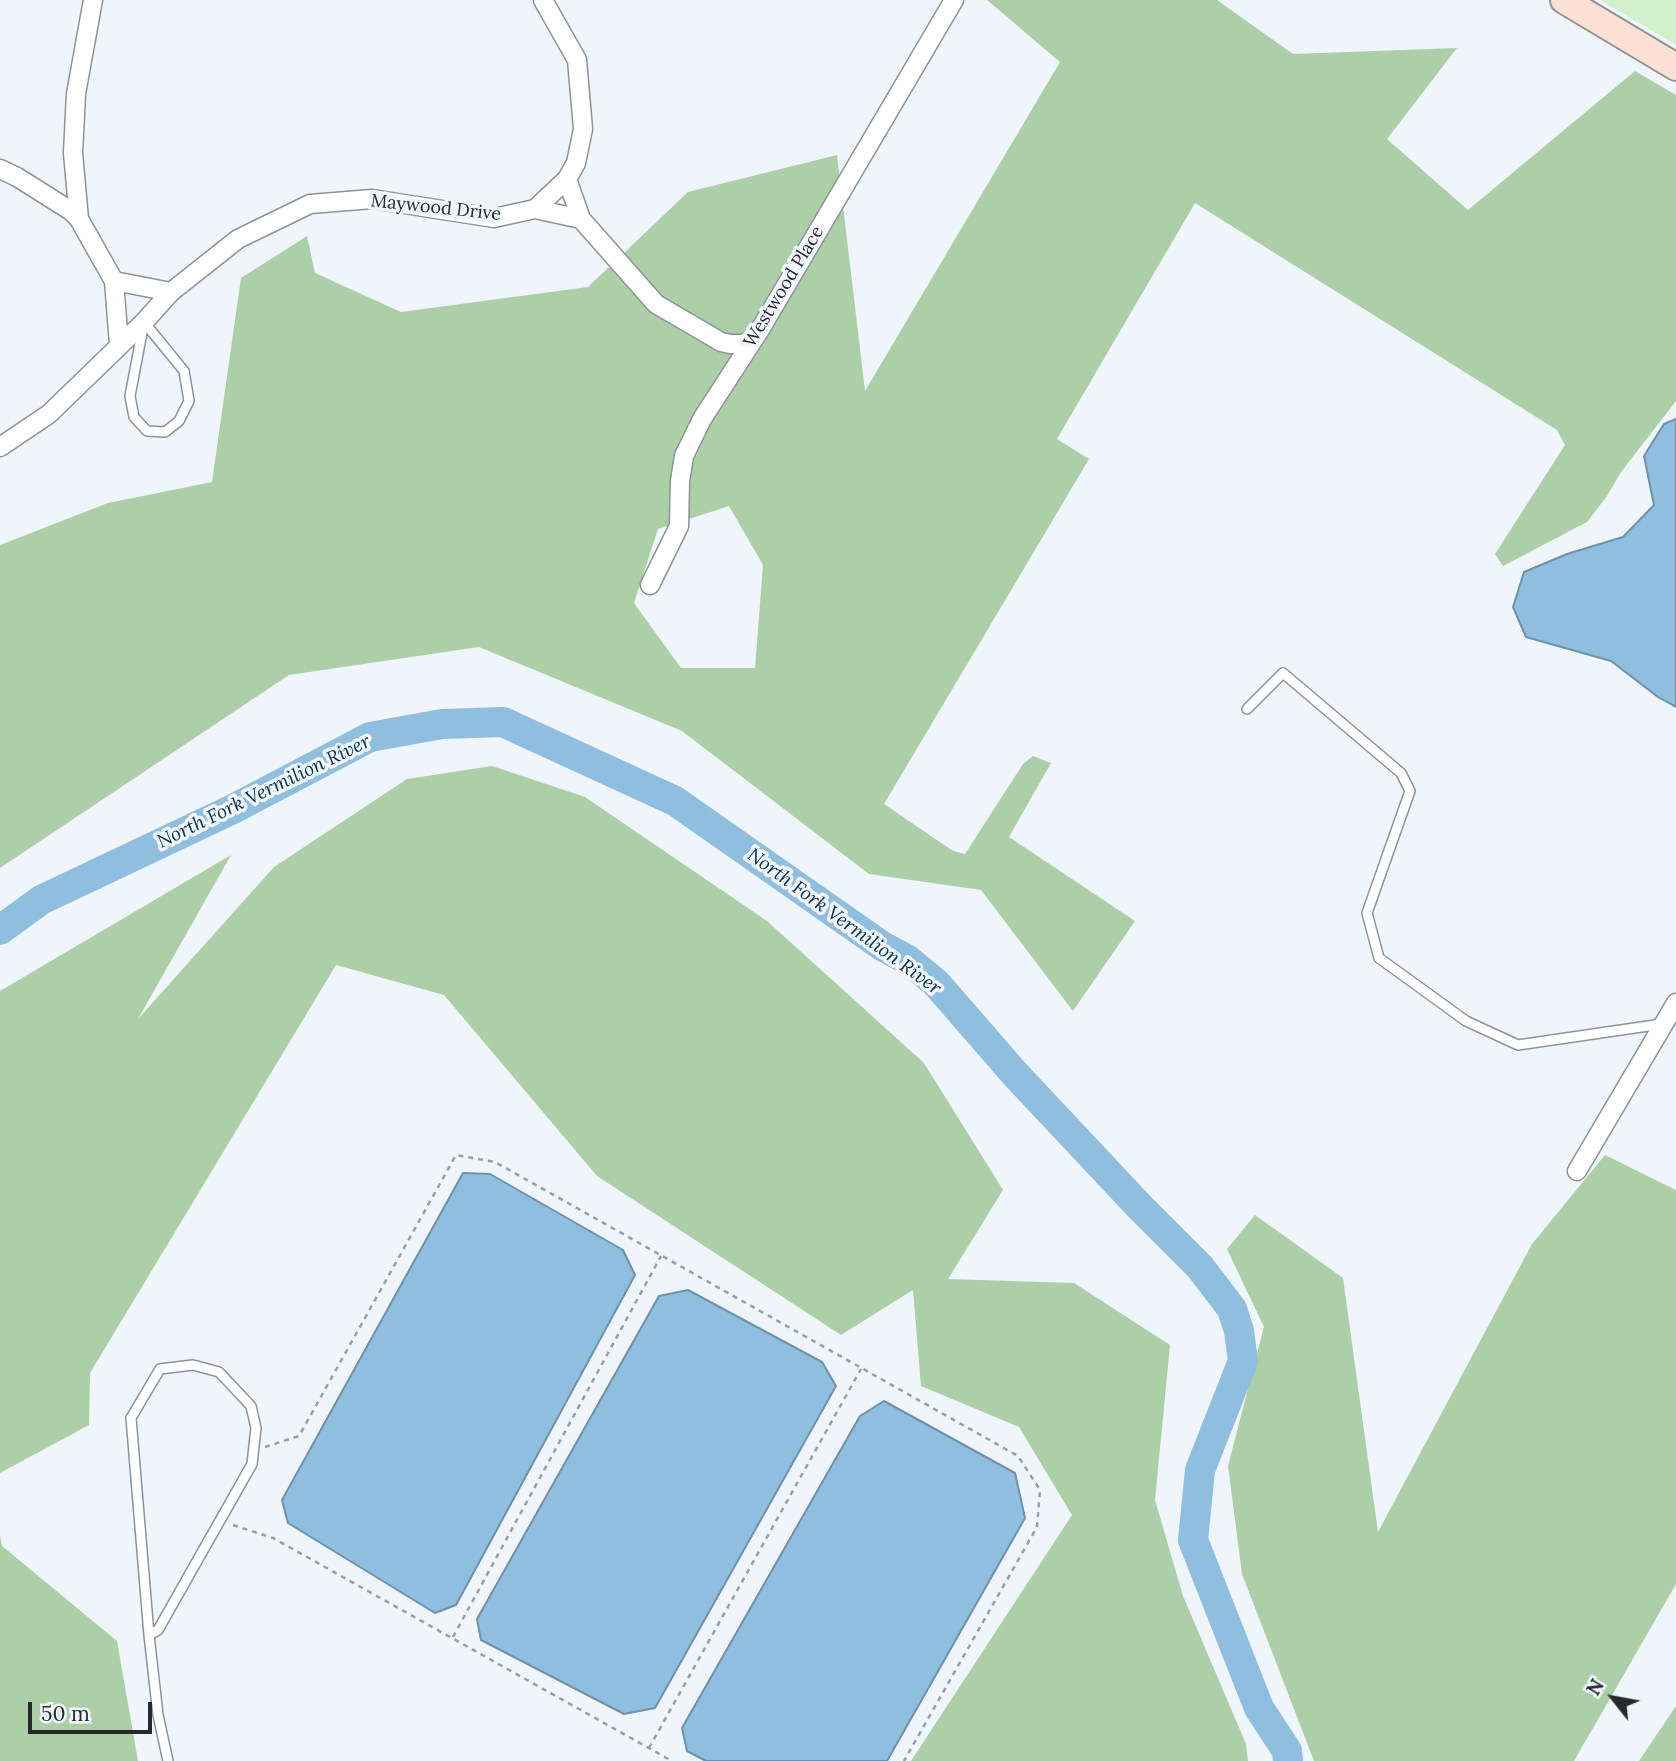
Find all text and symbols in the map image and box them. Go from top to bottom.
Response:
street label: Maywood Drive [370,190,502,226]
street label: Westwood Place [739,222,829,352]
water label: North Fork Vermilion River [154,730,374,854]
water label: North Fork Vermilion River [743,844,945,1000]
north arrow [1578,1663,1648,1733]
text: N [1581,1675,1609,1700]
scale bar [32,1688,156,1732]
text: 50 m [41,1700,90,1727]

